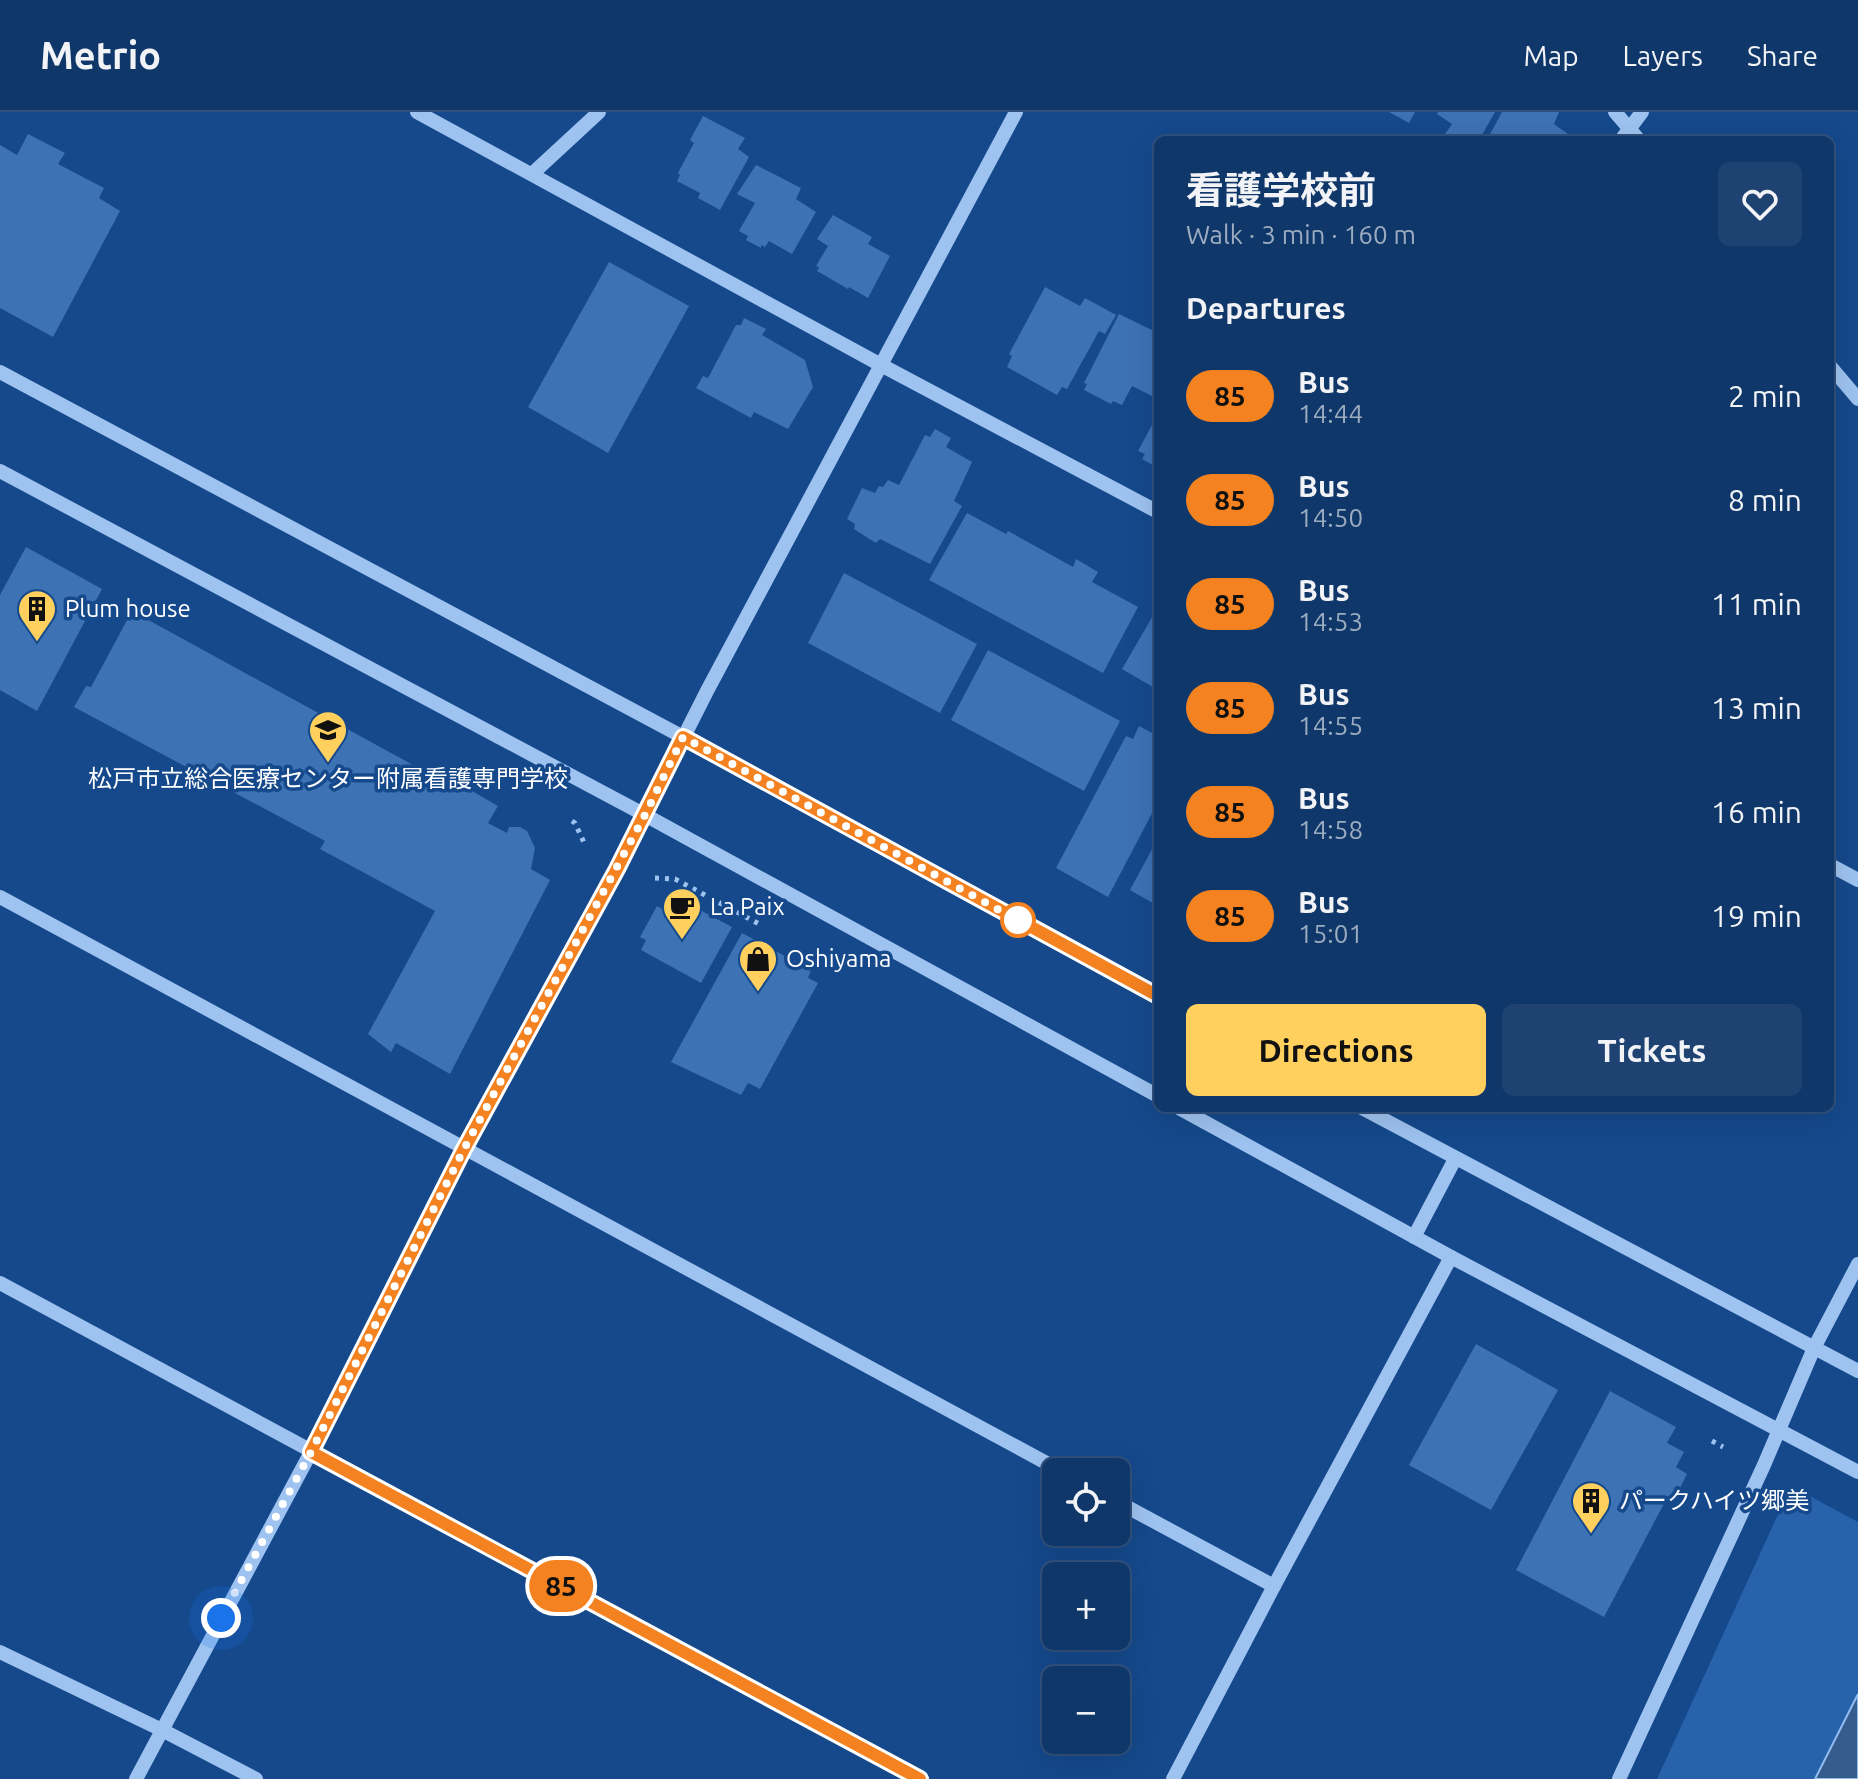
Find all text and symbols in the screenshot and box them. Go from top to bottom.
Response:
text: Metrio [40,34,161,76]
text: Map [1523,40,1579,71]
text: Layers [1623,40,1703,71]
text: Share [1747,40,1818,71]
button: heart [1718,162,1802,246]
text: 看護学校前 [1186,169,1376,211]
text: Walk · 3 min · 160 m [1186,220,1416,249]
text: Departures [1186,291,1346,325]
text: Bus [1298,365,1350,399]
text: 2 min [1728,379,1802,413]
text: 85 [1214,380,1246,411]
text: 14:44 [1298,399,1363,428]
text: Bus [1298,469,1350,503]
text: 8 min [1728,483,1802,517]
text: 85 [1214,484,1246,515]
text: 14:50 [1298,503,1363,532]
text: Bus [1298,573,1350,607]
text: 11 min [1711,587,1802,621]
building icon: Plum house [16,588,58,643]
text: 85 [1214,588,1246,619]
place label: Plum house [65,595,191,622]
text: 14:53 [1298,607,1363,636]
text: Bus [1298,677,1350,711]
text: 13 min [1711,691,1802,725]
text: 85 [1214,692,1246,723]
school or university icon: 松戸市立総合医療センター附属看護専門学校 [307,709,349,764]
text: 14:55 [1298,711,1363,740]
place label: 松戸市立総合医療センター附属看護専門学校 [88,765,568,792]
text: Bus [1298,781,1350,815]
text: 16 min [1711,795,1802,829]
text: 85 [1214,796,1246,827]
text: 14:58 [1298,815,1363,844]
text: Bus [1298,885,1350,919]
cafe icon: La Paix [661,886,703,941]
place label: La Paix [710,893,785,920]
text: 19 min [1711,899,1802,933]
text: 85 [1214,900,1246,931]
unlabelled marker [1001,903,1035,937]
text: 15:01 [1298,919,1363,948]
shop icon: Oshiyama [737,938,779,993]
place label: Oshiyama [786,945,891,972]
button: Directions [1186,1004,1486,1096]
button: Tickets [1502,1004,1802,1096]
map controls [1042,1458,1130,1754]
button: locate [1042,1458,1130,1546]
building icon: パークハイツ郷美 [1570,1480,1612,1535]
place label: パークハイツ郷美 [1619,1487,1809,1514]
line badge: 85 [525,1560,597,1612]
button: + [1042,1562,1130,1650]
text: 85 [545,1570,577,1601]
your location [201,1598,241,1638]
button: − [1042,1666,1130,1754]

